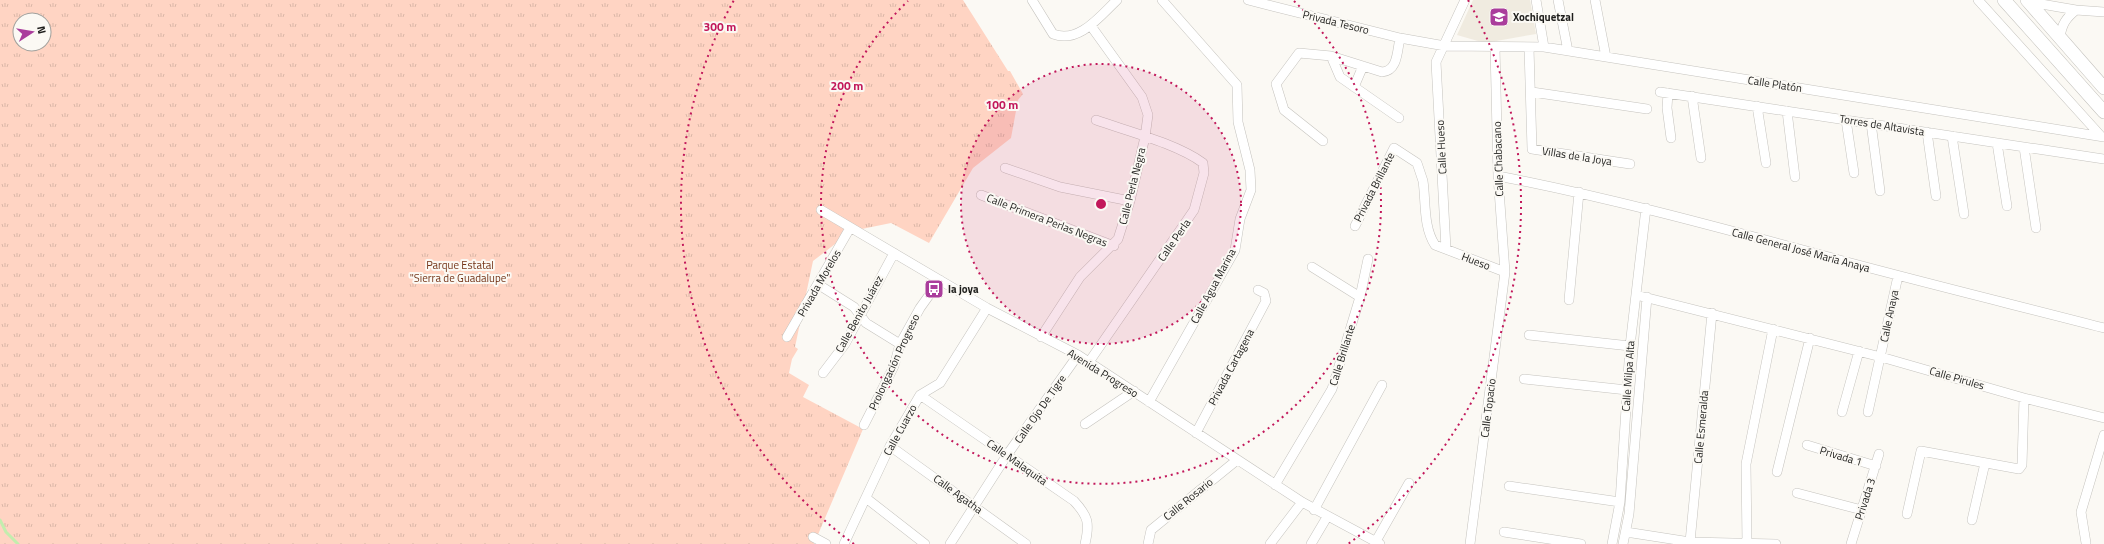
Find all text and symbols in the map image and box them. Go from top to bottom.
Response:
street label: Privada Tesoro [1301,6,1371,38]
school or university icon: Xochiquetzal [1488,6,1510,28]
place label: Xochiquetzal [1513,9,1574,25]
north arrow [12,12,52,52]
text: 300 m [704,17,736,36]
text: N [33,25,50,35]
street label: Calle Platón [1747,72,1803,96]
text: 200 m [831,76,863,95]
text: 100 m [986,95,1018,114]
street label: Torres de Altavista [1838,110,1926,140]
street label: Calle Hueso [1432,119,1450,175]
street label: Calle Chabacano [1489,121,1507,197]
street label: Villas de la Joya [1541,143,1614,170]
street label: Calle Perla Negra [1115,145,1149,226]
street label: Privada Brillante [1350,149,1399,225]
street label: Calle Primera Perlas Negras [984,190,1110,250]
centre of rings [1094,197,1108,211]
street label: Calle Perla [1154,215,1195,264]
street label: Calle General José María Anaya [1730,224,1872,276]
street label: Calle Agua Marina [1186,245,1240,326]
street label: Privada Morelos [793,247,845,319]
street label: Hueso [1459,248,1493,274]
park label: Parque Estatal "Sierra de Guadalupe" [410,257,510,286]
street label: Calle Benito Juárez [831,272,887,356]
bus stop icon: la joya [923,278,945,300]
place label: la joya [948,281,979,297]
street label: Calle Anaya [1876,288,1902,344]
street label: Prolongación Progreso [865,311,923,413]
street label: Calle Brillante [1325,322,1359,388]
street label: Privada Cartagena [1204,326,1258,408]
street label: Calle Milpa Alta [1618,340,1638,412]
street label: Avenida Progreso [1064,345,1142,401]
street label: Calle Pirules [1928,363,1986,393]
street label: Calle Ojo De Tigre [1010,371,1070,447]
street label: Calle Topacio [1476,377,1500,438]
street label: Calle Esmeralda [1690,389,1712,464]
street label: Calle Cuarzo [879,401,921,459]
street label: Calle Malaquita [983,435,1051,489]
street label: Privada 1 [1818,442,1864,470]
street label: Calle Agatha [930,471,986,518]
street label: Calle Rosario [1160,474,1216,524]
street label: Privada 3 [1851,476,1879,522]

